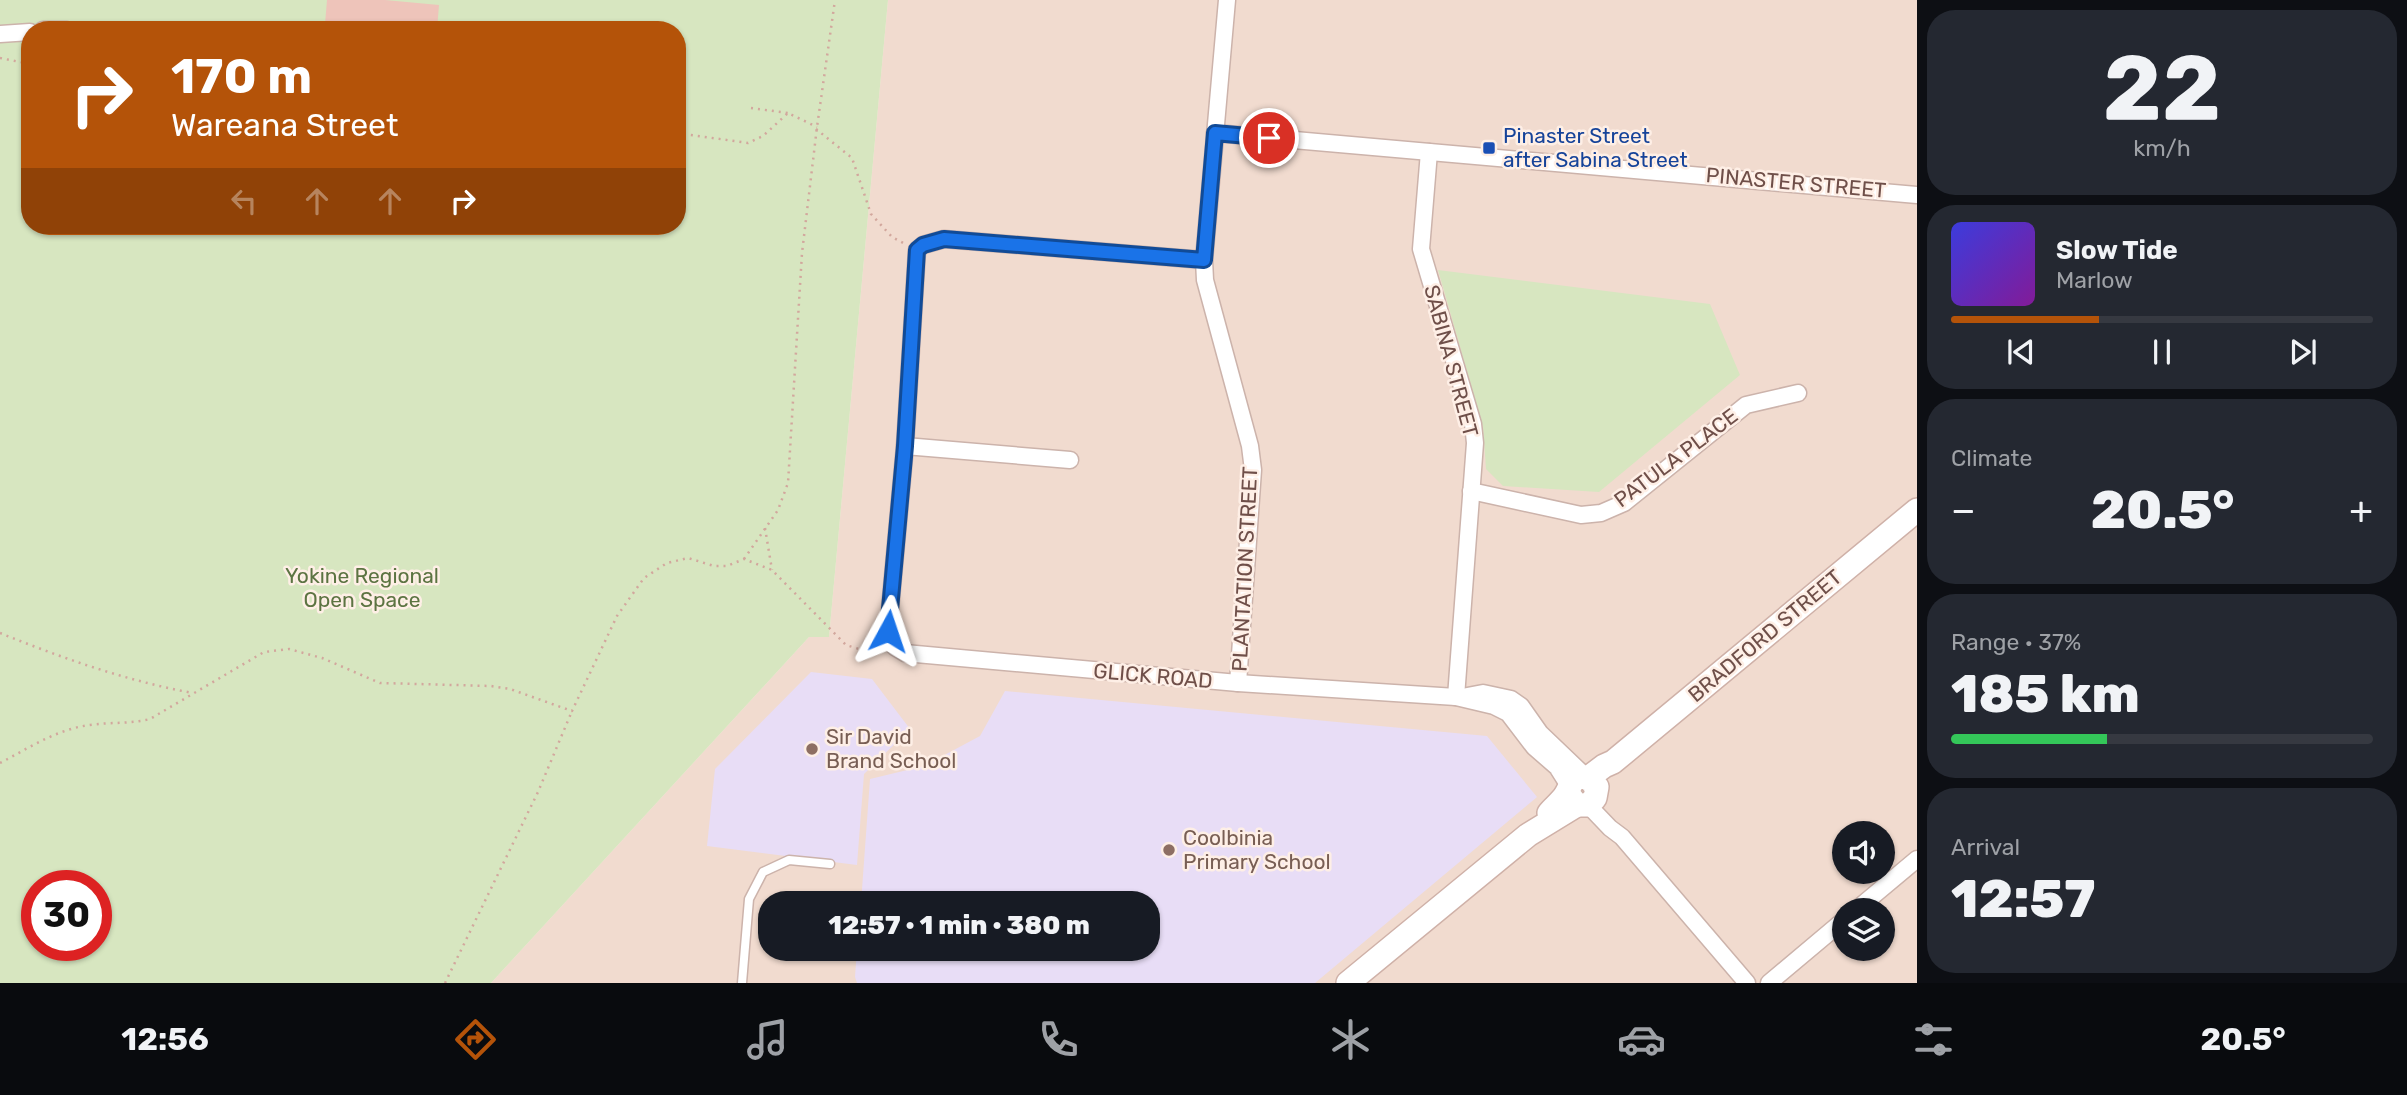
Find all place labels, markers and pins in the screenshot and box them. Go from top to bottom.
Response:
pin [1239,108,1299,168]
place label: Pinaster Street after Sabina Street [1503,123,1688,172]
marker: Pinaster Street after Sabina Street [1481,140,1497,156]
place label: Sir David Brand School [826,724,956,773]
marker: Sir David Brand School [804,741,820,757]
place label: Coolbinia Primary School [1183,825,1331,874]
marker: Coolbinia Primary School [1161,842,1177,858]

